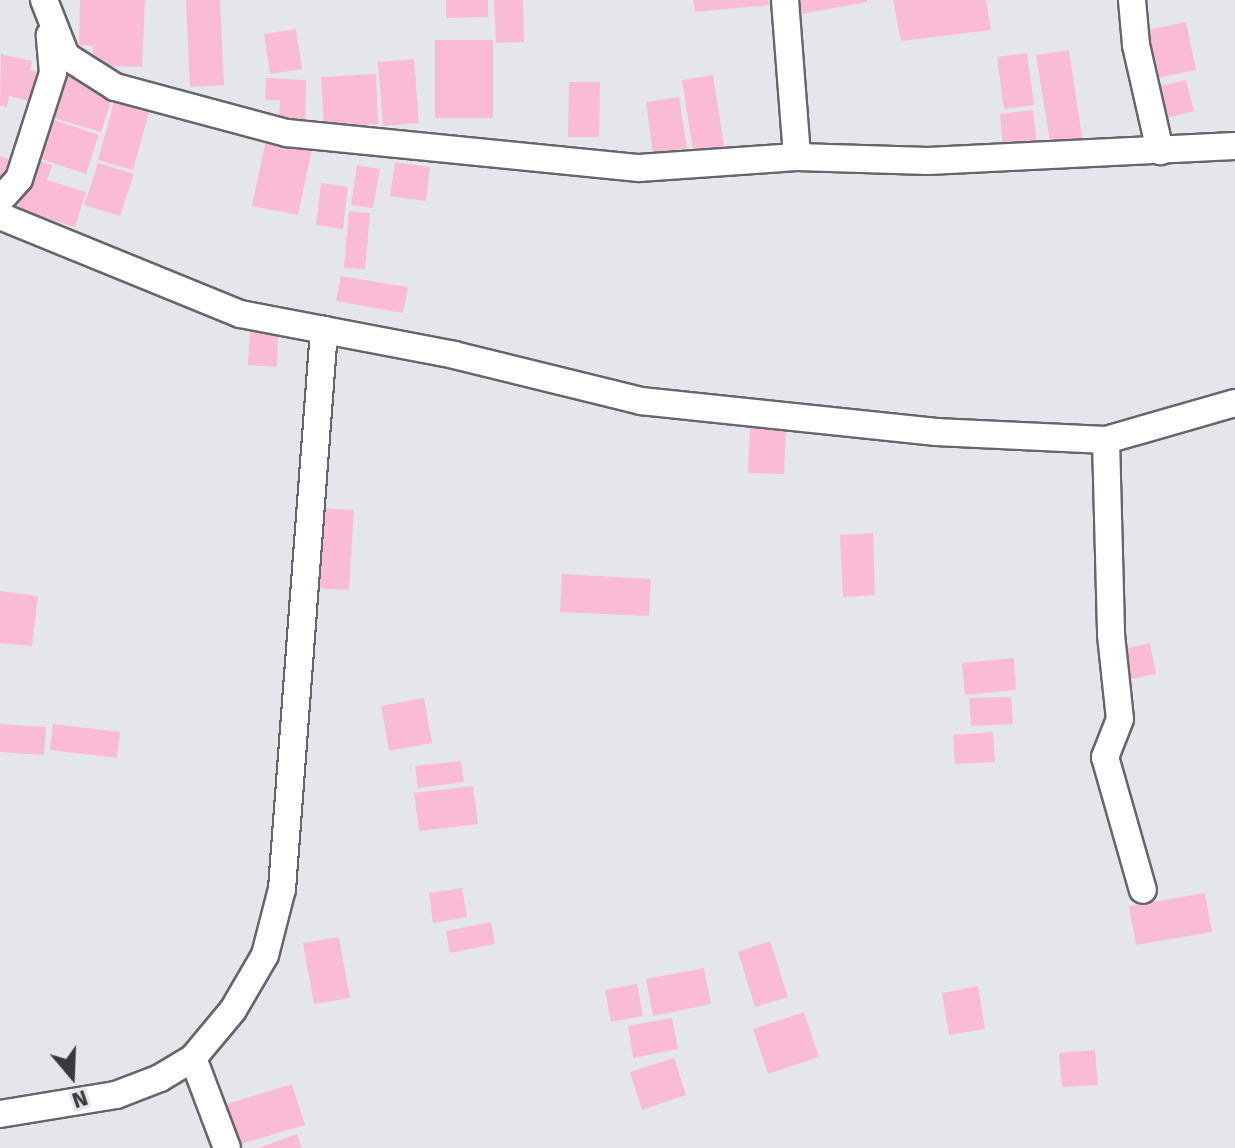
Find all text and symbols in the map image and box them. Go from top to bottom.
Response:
north arrow [32,1036,112,1116]
text: N [69,1084,91,1114]

